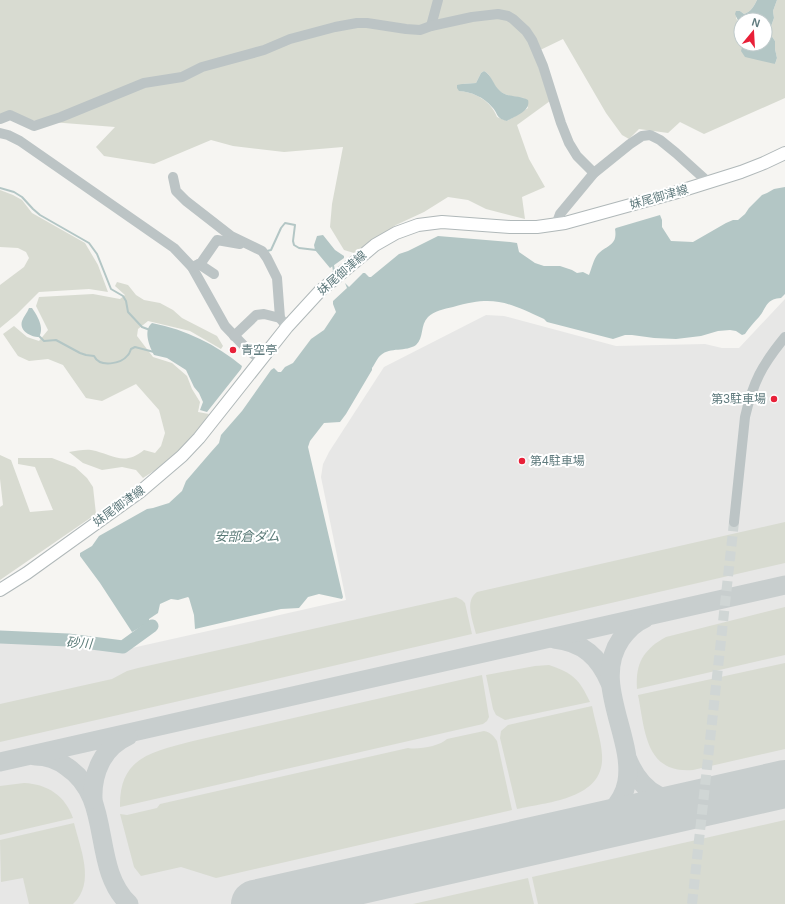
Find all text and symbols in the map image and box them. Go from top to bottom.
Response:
north arrow [733,12,773,52]
text: N [750,16,762,29]
street label: 妹尾御津線 [628,182,690,212]
street label: 妹尾御津線 [315,248,369,298]
place label: 青空亭 [241,343,277,357]
marker: 青空亭 [228,345,238,355]
place label: 第3駐車場 [711,392,766,406]
marker: 第3駐車場 [769,394,779,404]
place label: 第4駐車場 [530,454,585,468]
marker: 第4駐車場 [517,456,527,466]
street label: 妹尾御津線 [91,483,147,529]
water label: 安部倉ダム [214,529,280,544]
water label: 砂川 [66,635,94,652]

